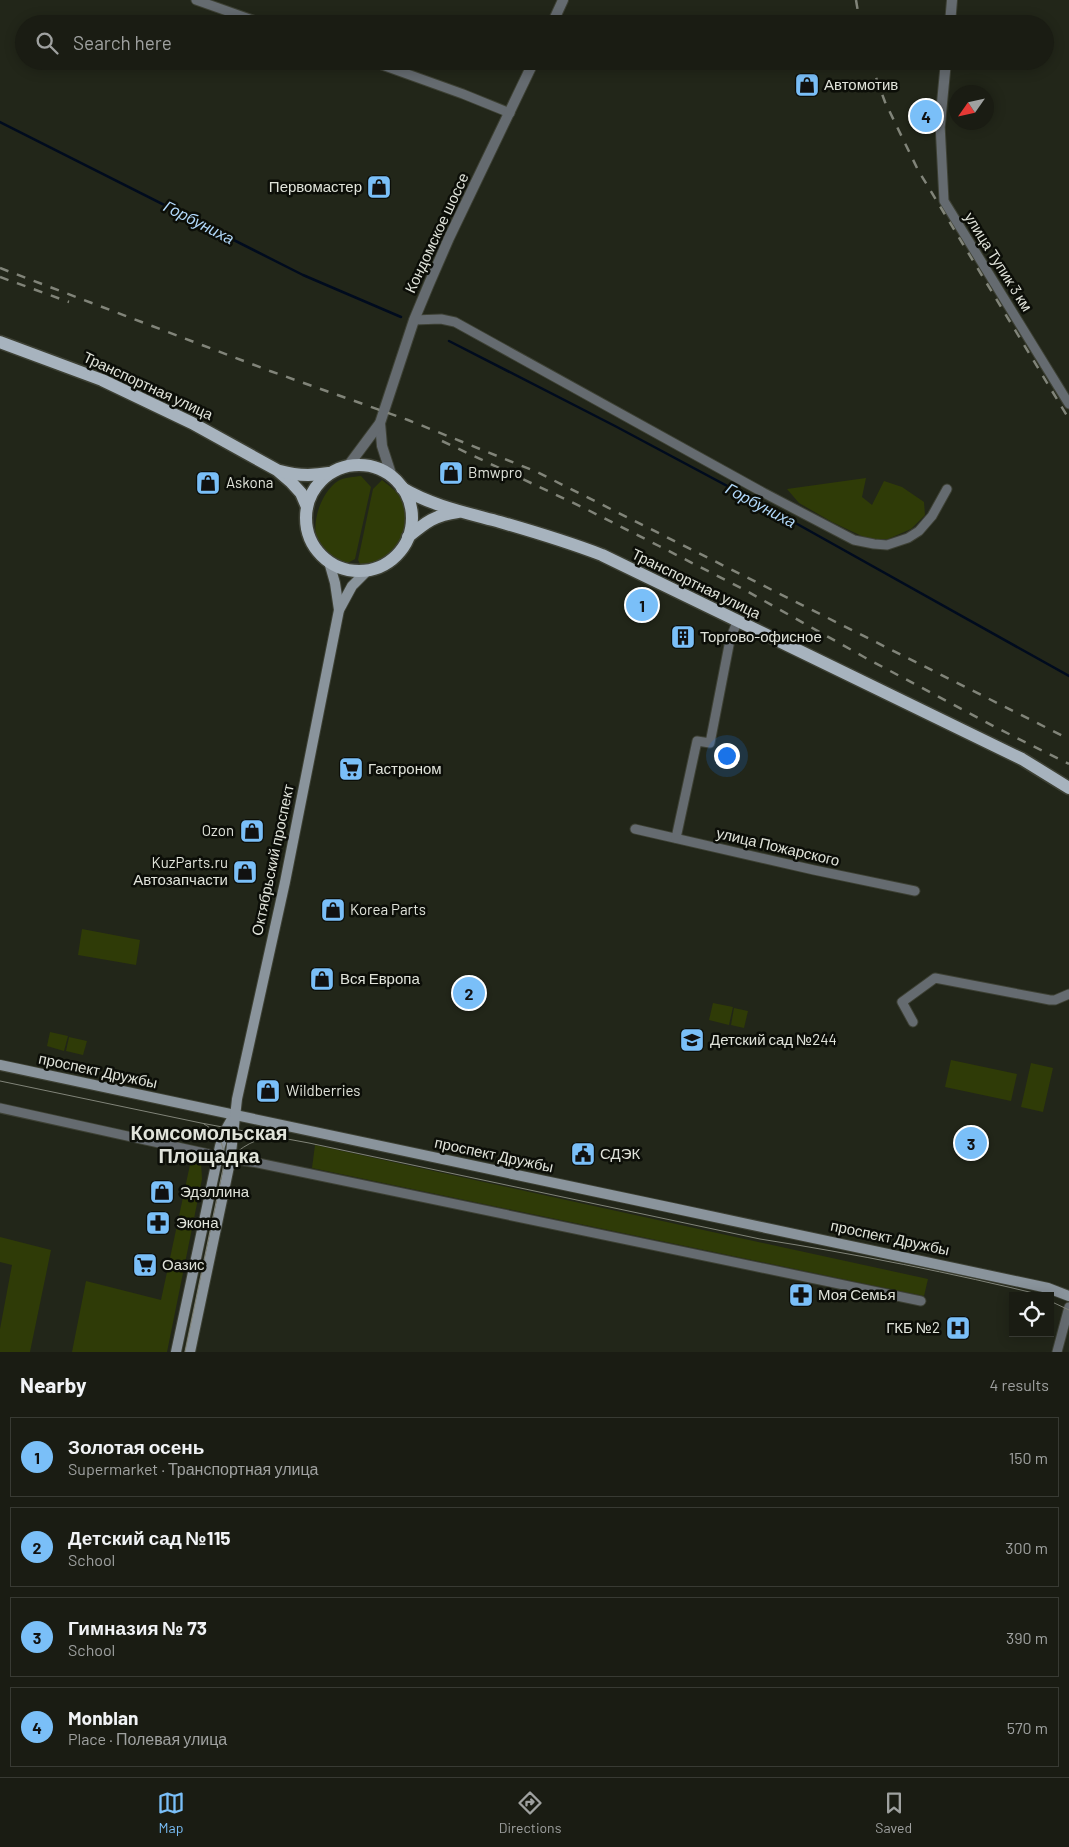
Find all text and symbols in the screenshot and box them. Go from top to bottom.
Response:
search box [15,15,1054,70]
icon: search [33,29,61,57]
text: Search here [73,31,172,54]
shop icon: Автомотив [794,72,820,98]
place label: Автомотив [824,75,898,93]
north arrow [949,85,994,130]
pin: 4 [910,97,942,135]
street label: Кондомское шоссе [400,170,472,295]
shop icon: Первомастер [366,174,392,200]
place label: Первомастер [269,177,362,195]
water label: Горбуниха [161,196,238,247]
street label: улица Тупик 3 км [961,208,1037,314]
street label: Транспортная улица [81,347,217,423]
shop icon: Bmwpro [438,460,464,486]
place label: Bmwpro [468,463,522,481]
shop icon: Askona [195,470,221,496]
place label: Askona [226,473,273,491]
water label: Горбуниха [723,478,800,531]
street label: Транспортная улица [629,544,764,622]
pin: 1 [626,586,658,624]
building icon: Торгово-офисное [670,624,696,650]
place label: Торгово-офисное [700,627,822,645]
your location [714,743,740,769]
supermarket icon: Гастроном [338,756,364,782]
place label: Гастроном [368,759,442,777]
street label: Октябрьский проспект [247,782,297,937]
shop icon: Ozon [239,818,265,844]
place label: Ozon [202,821,234,839]
street label: улица Пожарского [715,823,842,869]
place label: KuzParts.ru Автозапчасти [133,853,228,888]
shop icon: KuzParts.ru Автозапчасти [232,859,258,885]
shop icon: Korea Parts [320,897,346,923]
place label: Korea Parts [350,900,426,918]
shop icon: Вся Европа [309,966,335,992]
place label: Вся Европа [340,969,420,987]
pin: 2 [453,974,485,1012]
school or university icon: Детский сад №244 [679,1027,705,1053]
place label: Детский сад №244 [710,1030,837,1048]
street label: проспект Дружбы [37,1049,159,1091]
shop icon: Wildberries [255,1078,281,1104]
place label: Wildberries [286,1081,361,1099]
district label: Комсомольская Площадка [131,1120,287,1167]
pin: 3 [955,1124,987,1162]
street label: проспект Дружбы [433,1133,555,1175]
public building icon: СДЭК [570,1141,596,1167]
place label: СДЭК [600,1144,640,1162]
shop icon: Эдэллина [149,1179,175,1205]
place label: Эдэллина [180,1182,250,1200]
pharmacy icon: Экона [145,1210,171,1236]
place label: Экона [176,1213,219,1231]
street label: проспект Дружбы [829,1216,951,1258]
supermarket icon: Оазис [132,1252,158,1278]
place label: Оазис [162,1255,205,1273]
pharmacy icon: Моя Семья [788,1282,814,1308]
place label: Моя Семья [818,1285,896,1303]
map controls [1009,1292,1054,1337]
button: locate [1009,1292,1054,1337]
hospital icon: ГКБ №2 [945,1315,971,1341]
place label: ГКБ №2 [886,1318,940,1336]
text: Nearby [20,1372,86,1397]
text: 4 results [989,1375,1049,1394]
text: Золотая осень [68,1435,204,1458]
text: 1 [34,1448,40,1467]
text: 150 m [1009,1448,1048,1467]
text: Supermarket · Транспортная улица [68,1459,318,1478]
text: Детский сад №115 [68,1526,231,1549]
text: 2 [33,1538,41,1557]
text: 300 m [1005,1538,1048,1557]
text: School [68,1550,115,1569]
text: Гимназия № 73 [68,1616,207,1639]
text: 3 [33,1628,41,1647]
text: 390 m [1006,1628,1048,1647]
text: School [68,1640,115,1659]
text: Monblan [68,1706,138,1729]
text: 4 [32,1718,42,1737]
text: 570 m [1007,1718,1048,1737]
text: Place · Полевая улица [68,1729,227,1748]
tab: Map [157,1789,185,1836]
tab: Directions [499,1789,561,1836]
tab: Saved [875,1789,912,1836]

